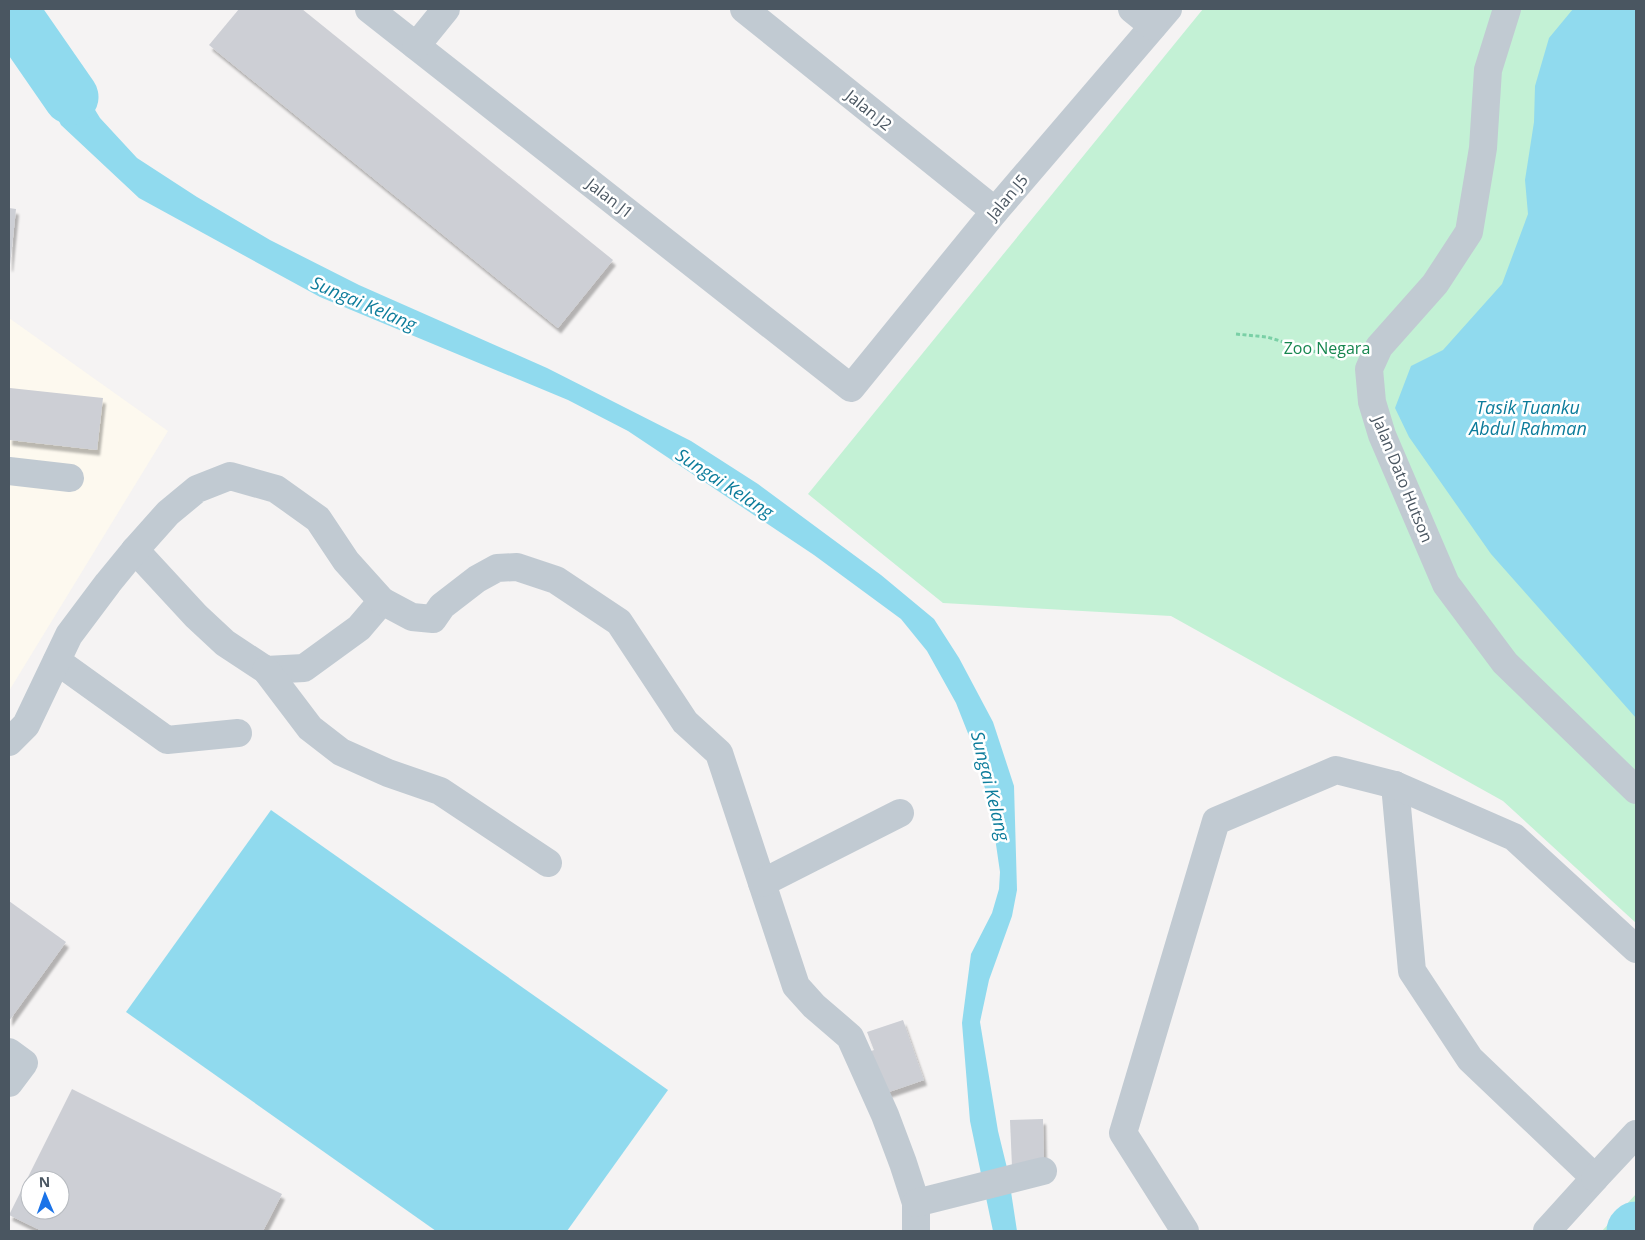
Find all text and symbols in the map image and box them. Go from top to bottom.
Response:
street label: Jalan J2 [840,83,897,135]
street label: Jalan J5 [980,169,1033,226]
street label: Jalan J1 [581,172,638,223]
water label: Sungai Kelang [308,270,421,336]
park label: Zoo Negara [1284,337,1370,359]
water label: Tasik Tuanku Abdul Rahman [1467,395,1587,440]
street label: Jalan Dato Hutson [1367,411,1438,545]
water label: Sungai Kelang [671,442,779,524]
water label: Sungai Kelang [966,729,1016,844]
north arrow [20,1170,70,1220]
text: N [39,1172,51,1191]

